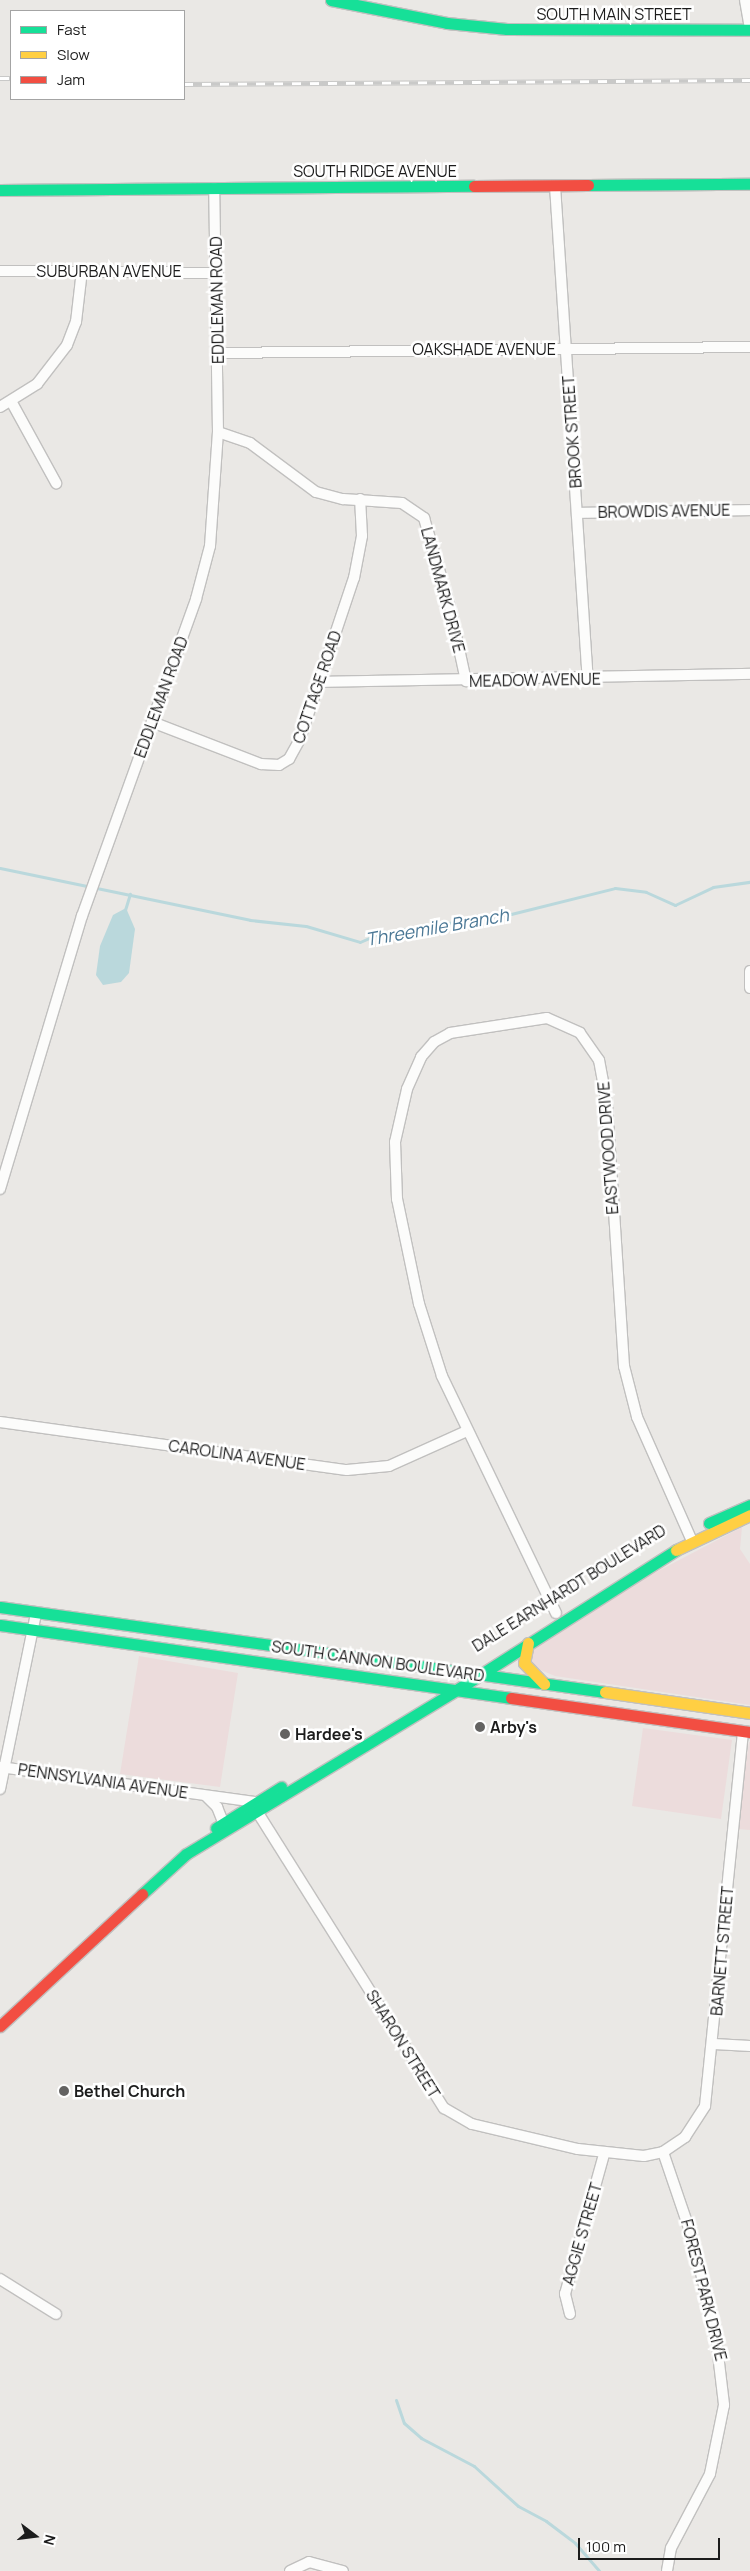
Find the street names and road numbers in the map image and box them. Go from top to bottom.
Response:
street label: SOUTH MAIN STREET [536,4,692,24]
street label: SOUTH RIDGE AVENUE [293,161,457,181]
street label: EDDLEMAN ROAD [206,236,228,364]
street label: SUBURBAN AVENUE [36,261,182,281]
street label: OAKSHADE AVENUE [412,339,556,359]
street label: BROOK STREET [558,375,586,489]
street label: BROWDIS AVENUE [598,500,730,522]
street label: LANDMARK DRIVE [417,525,469,655]
street label: COTTAGE ROAD [289,628,345,746]
street label: EDDLEMAN ROAD [130,634,192,760]
street label: MEADOW AVENUE [469,669,601,691]
street label: EASTWOOD DRIVE [594,1081,622,1215]
street label: CAROLINA AVENUE [167,1436,307,1474]
street label: DALE EARNHARDT BOULEVARD [468,1520,670,1656]
street label: SOUTH CANNON BOULEVARD [270,1637,486,1685]
street label: PENNSYLVANIA AVENUE [17,1760,189,1802]
street label: BARNETT STREET [707,1885,737,2017]
street label: SHARON STREET [362,1986,444,2102]
street label: AGGIE STREET [558,2181,606,2287]
street label: FOREST PARK DRIVE [677,2217,731,2363]

